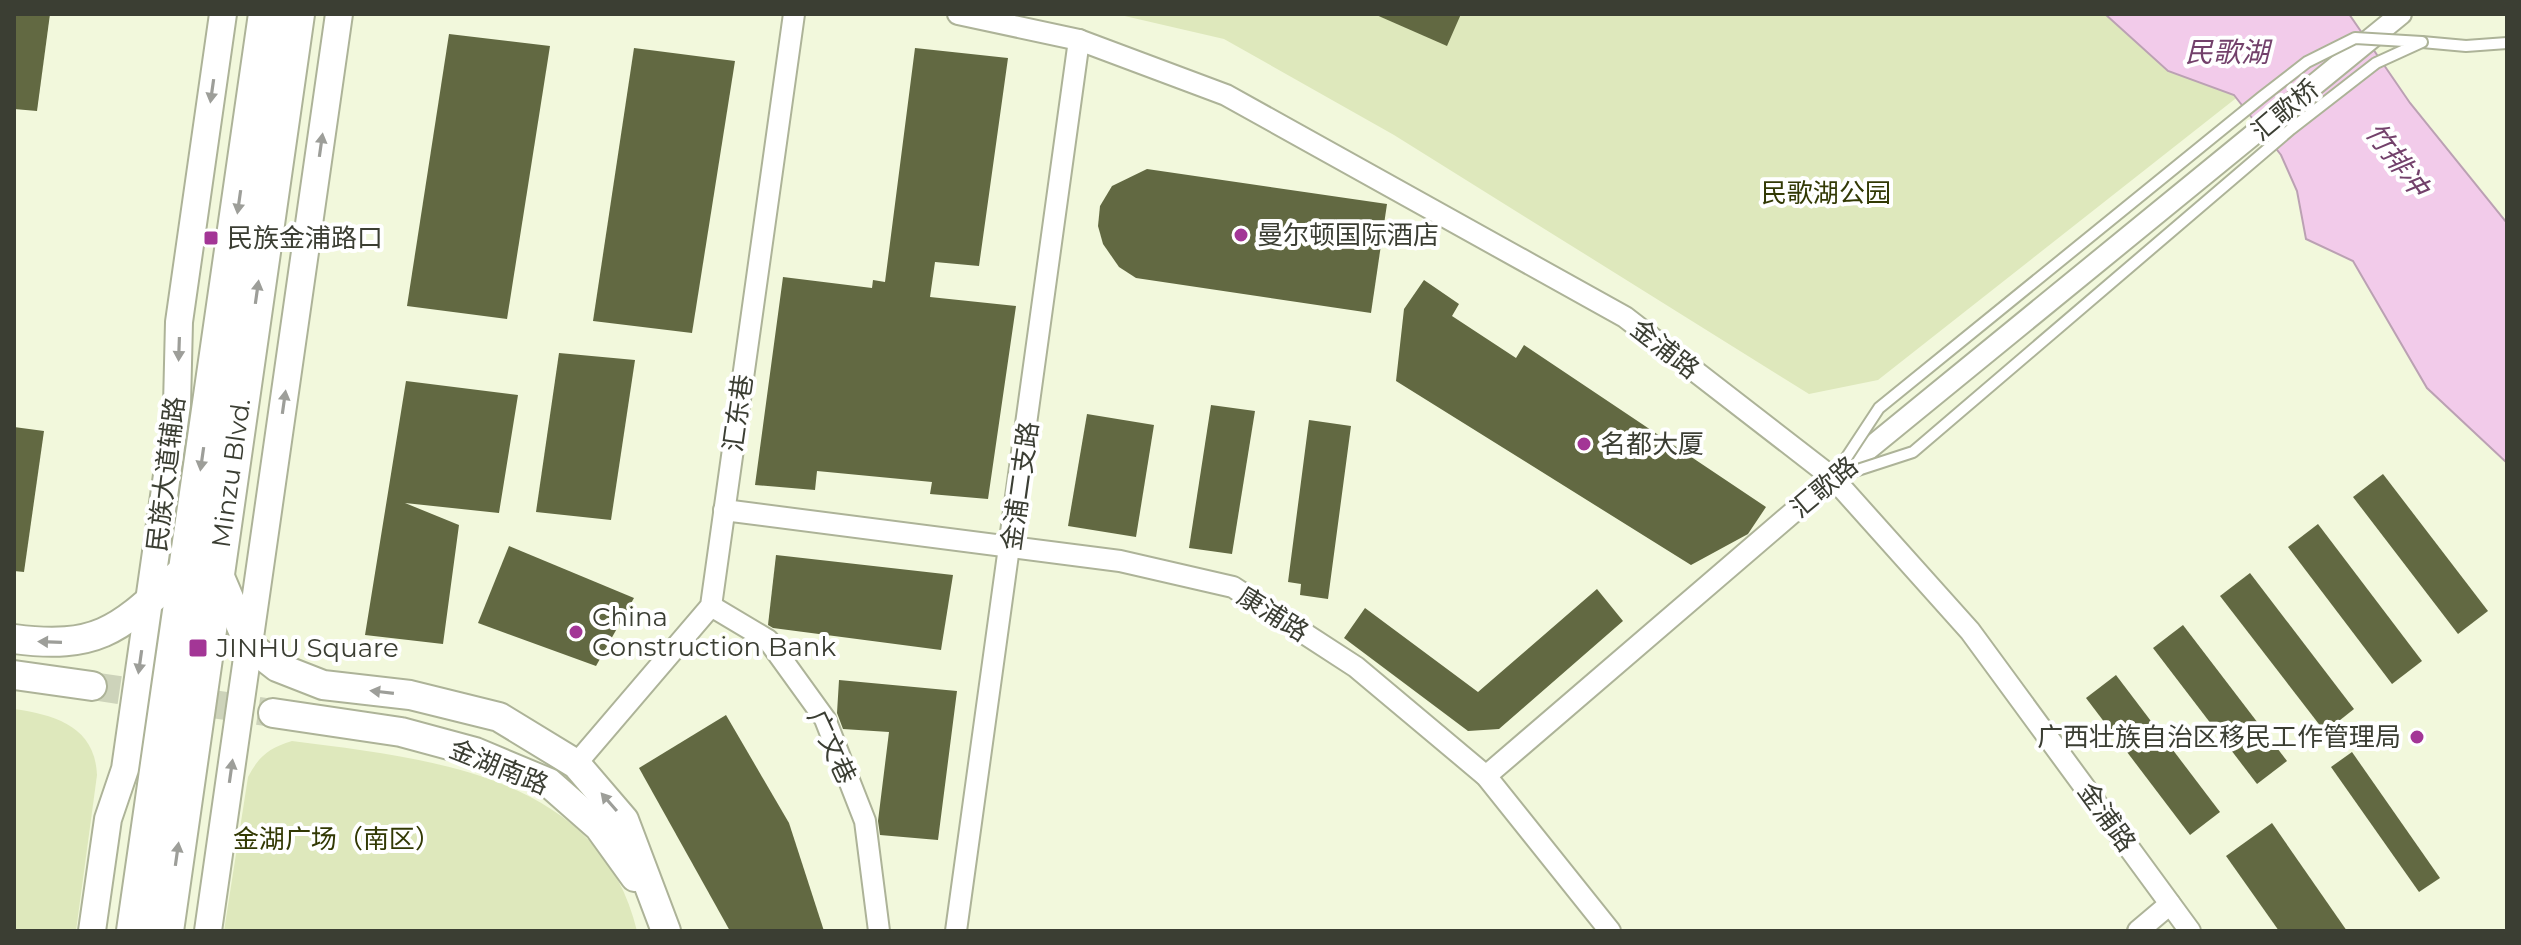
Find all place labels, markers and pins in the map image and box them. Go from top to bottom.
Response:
place label: 曼尔顿国际酒店 [1257,219,1439,251]
place label: 民族金浦路口 [227,222,383,254]
marker: 曼尔顿国际酒店 [1232,226,1250,244]
marker: 民族金浦路口 [202,229,220,247]
place label: 名都大厦 [1600,428,1704,460]
marker: 名都大厦 [1575,435,1593,453]
place label: China Construction Bank [592,601,836,663]
marker: China Construction Bank [567,623,585,641]
place label: JINHU Square [215,632,399,664]
marker: JINHU Square [187,637,209,659]
place label: 广西壮族自治区移民工作管理局 [2037,721,2401,753]
marker: 广西壮族自治区移民工作管理局 [2408,728,2426,746]

